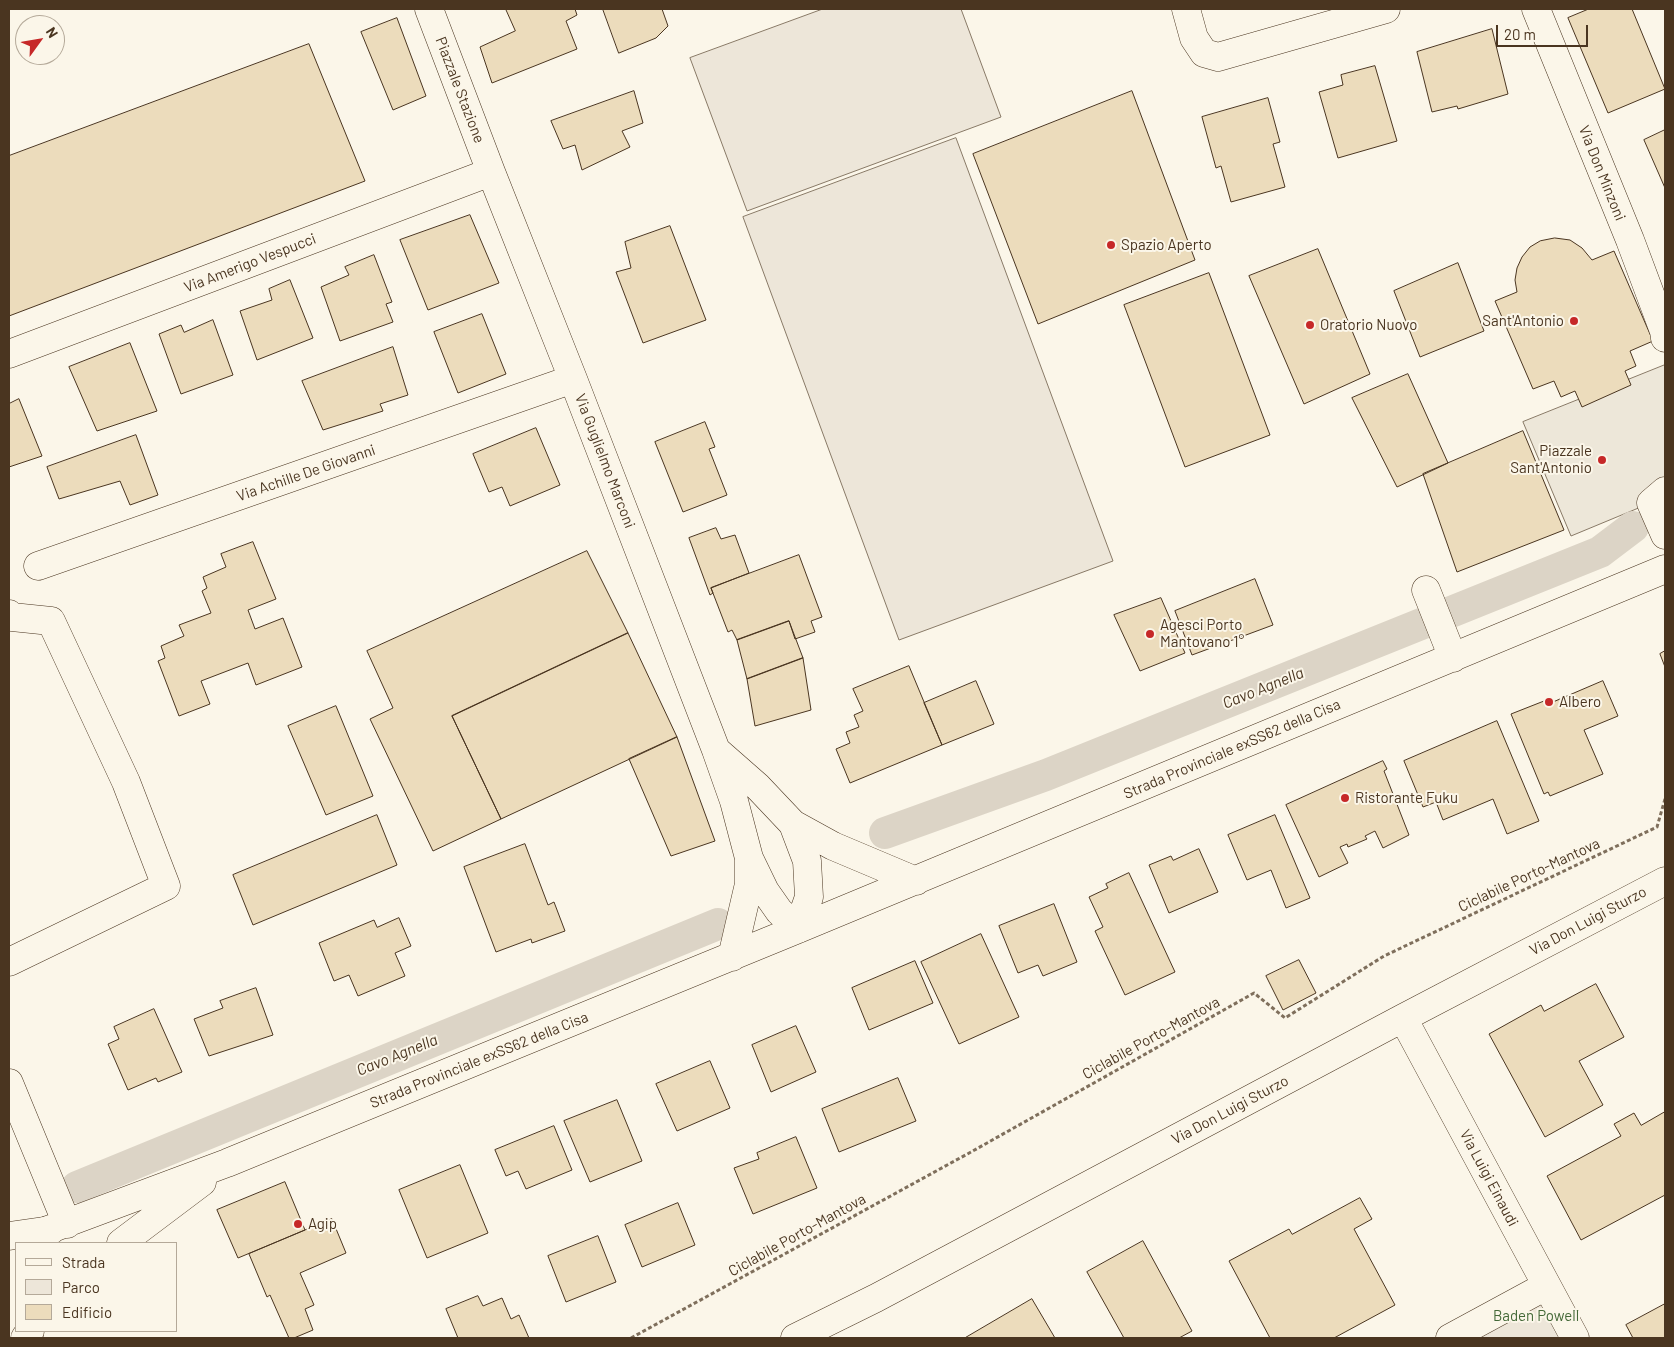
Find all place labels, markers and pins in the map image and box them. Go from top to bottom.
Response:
place label: Spazio Aperto [1121,236,1212,254]
marker: Spazio Aperto [1105,239,1117,251]
place label: Sant'Antonio [1482,312,1564,330]
marker: Sant'Antonio [1568,315,1580,327]
place label: Oratorio Nuovo [1320,316,1417,334]
marker: Oratorio Nuovo [1304,319,1316,331]
place label: Piazzale Sant'Antonio [1510,442,1592,477]
marker: Piazzale Sant'Antonio [1596,454,1608,466]
place label: Agesci Porto Mantovano 1° [1160,616,1244,651]
marker: Agesci Porto Mantovano 1° [1144,628,1156,640]
place label: Albero [1559,693,1601,711]
marker: Albero [1543,696,1555,708]
place label: Ristorante Fuku [1355,789,1458,807]
marker: Ristorante Fuku [1339,792,1351,804]
place label: Agip [308,1215,337,1233]
marker: Agip [292,1218,304,1230]

